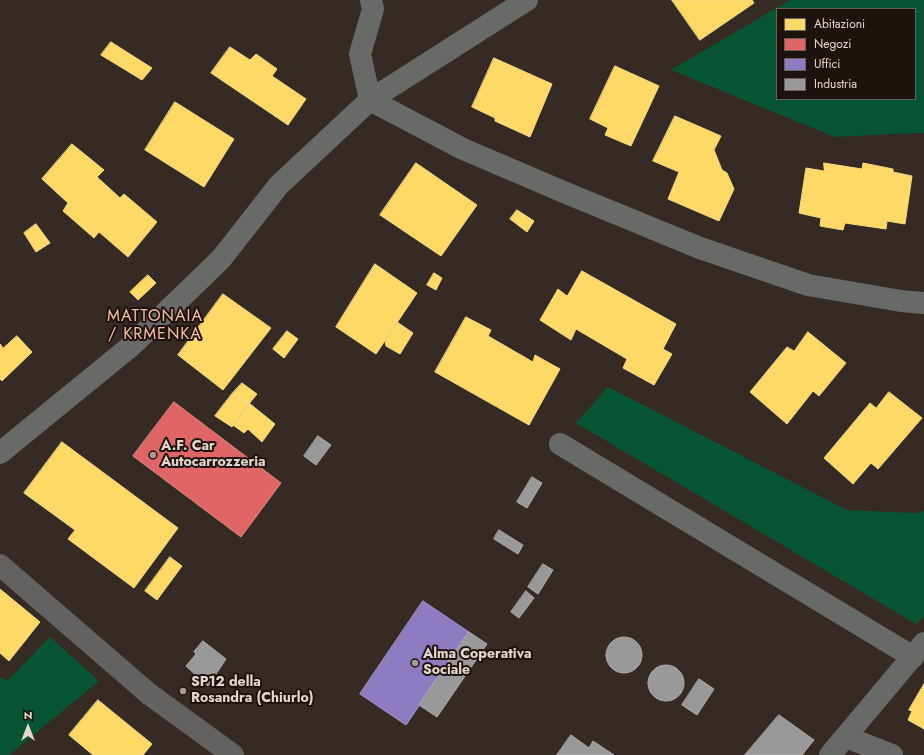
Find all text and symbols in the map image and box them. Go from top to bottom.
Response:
legend [776,8,916,100]
text: Abitazioni [814,15,865,33]
text: Negozi [814,35,851,53]
text: Uffici [814,55,840,73]
text: Industria [814,75,857,93]
district label: MATTONAIA / KRMENKA [107,307,203,345]
place label: A.F. Car Autocarrozzeria [161,439,266,472]
marker: A.F. Car Autocarrozzeria [148,450,158,460]
place label: Alma Coperativa Sociale [423,647,532,680]
marker: Alma Coperativa Sociale [410,658,420,668]
place label: SP12 della Rosandra (Chiurlo) [191,675,313,708]
marker: SP12 della Rosandra (Chiurlo) [178,686,188,696]
north arrow [8,707,48,747]
text: N [24,707,32,723]

